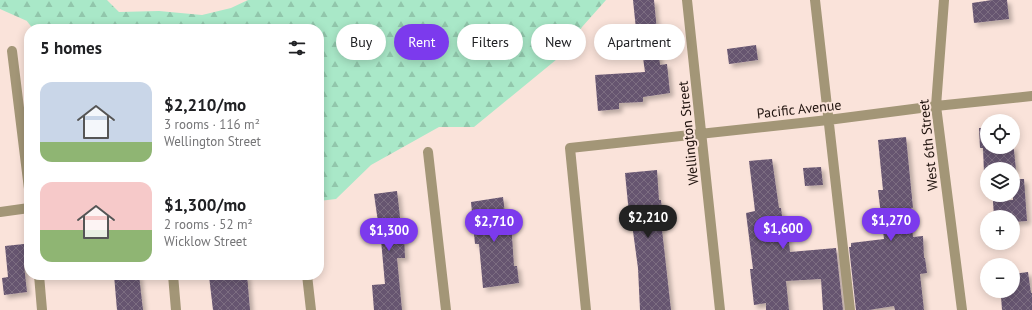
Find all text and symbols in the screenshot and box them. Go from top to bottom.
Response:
chip: Buy [336,24,386,60]
chip: Rent [394,24,449,60]
chip: Filters [457,24,523,60]
chip: New [531,24,586,60]
chip: Apartment [594,24,685,60]
text: 5 homes [40,37,102,59]
icon: filters [286,37,308,59]
street label: Wellington Street [674,80,702,186]
text: $2,210/mo [164,94,246,116]
street label: Pacific Avenue [756,96,842,122]
icon: home [72,98,120,146]
street label: West 6th Street [914,98,942,192]
map controls [980,114,1020,298]
button: locate [980,114,1020,154]
text: 3 rooms · 116 m² [164,116,260,133]
text: Wellington Street [164,133,261,150]
button: layers [980,162,1020,202]
text: $1,300/mo [164,194,246,216]
icon: home [72,198,120,246]
pin: $2,210 [615,205,681,239]
pin: $1,270 [858,208,924,242]
pin: $2,710 [461,209,527,243]
text: $2,210 [628,209,668,226]
button: + [980,210,1020,250]
text: $1,270 [871,212,911,229]
text: $2,710 [474,213,514,230]
text: 2 rooms · 52 m² [164,216,253,233]
pin: $1,600 [750,216,816,250]
pin: $1,300 [356,218,422,252]
text: $1,600 [763,220,803,237]
text: $1,300 [369,222,409,239]
text: Wicklow Street [164,233,247,250]
button: − [980,258,1020,298]

